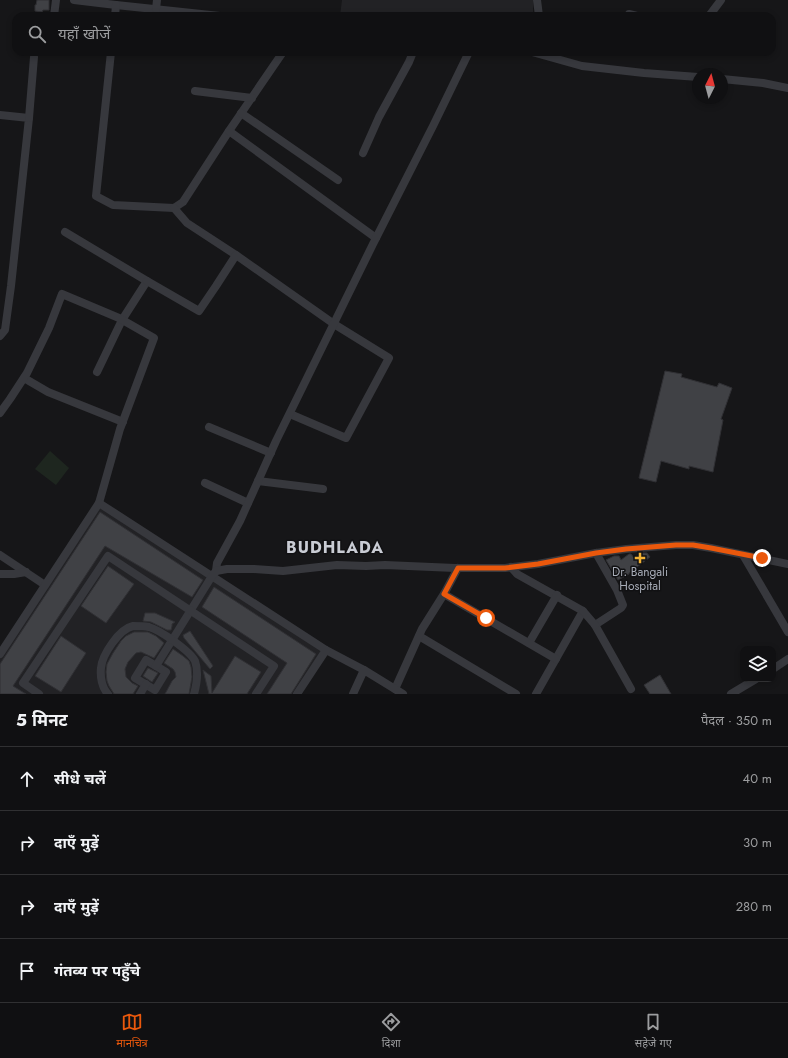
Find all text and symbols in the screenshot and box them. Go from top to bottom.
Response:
search box [12,12,776,56]
icon: search [26,23,48,45]
text: यहाँ खोजें [58,23,110,45]
north arrow [692,68,728,104]
district label: BUDHLADA [286,536,384,559]
route end [753,549,771,567]
marker: Dr. Bangali Hospital [634,552,646,564]
place label: Dr. Bangali Hospital [612,563,668,595]
route start [477,609,495,627]
map controls [740,646,776,682]
button: layers [740,646,776,682]
text: 5 मिनट [16,708,68,732]
text: पैदल · 350 m [701,711,772,730]
icon: ahead [16,768,38,790]
text: सीधे चलें [54,768,106,790]
text: 40 m [743,769,772,788]
icon: right [16,832,38,854]
text: दाएँ मुड़ें [54,832,99,854]
text: 30 m [743,833,772,852]
icon: right [16,896,38,918]
text: दाएँ मुड़ें [54,896,99,918]
text: 280 m [736,897,772,916]
icon: arrive [16,960,38,982]
text: गंतव्य पर पहुँचे [54,960,140,982]
tab: मानचित्र [116,1011,148,1051]
tab: दिशा [380,1011,402,1051]
tab: सहेजे गए [635,1011,672,1051]

